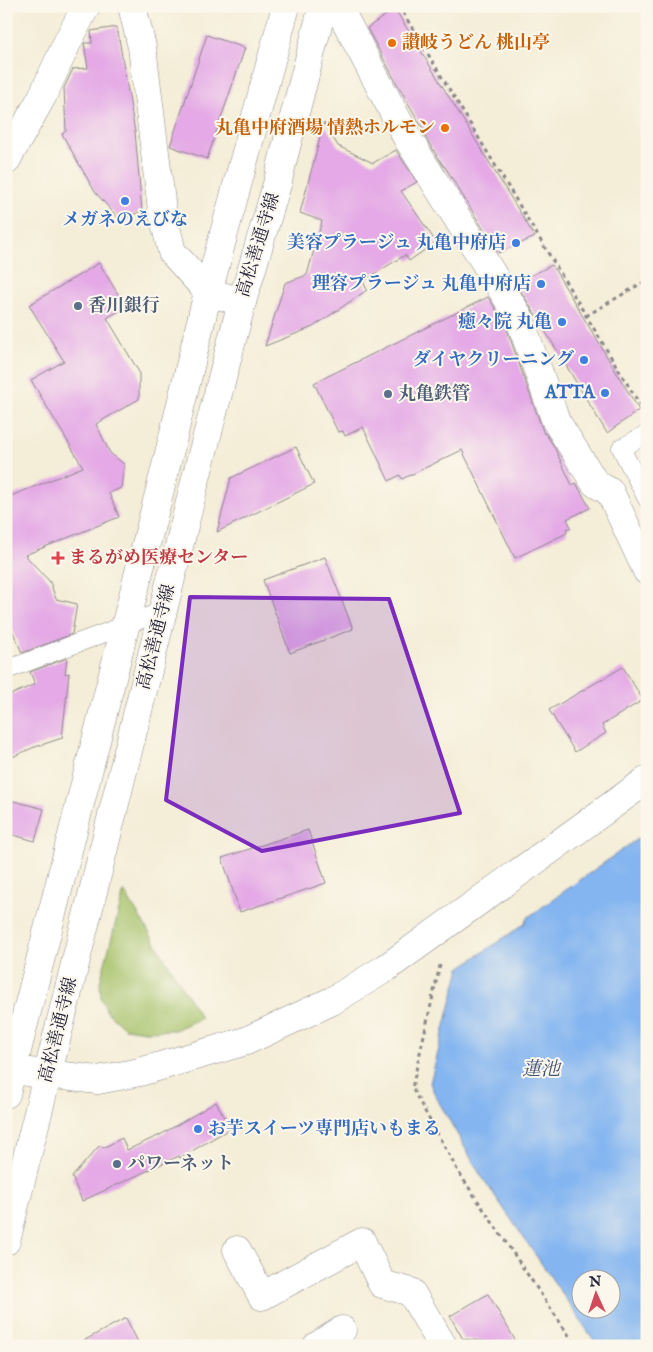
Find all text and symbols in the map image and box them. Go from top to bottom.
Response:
place label: 讃岐うどん 桃山亭 [402,32,550,55]
marker: 讃岐うどん 桃山亭 [386,37,398,49]
place label: 丸亀中府酒場 情熱ホルモン [215,117,435,140]
marker: 丸亀中府酒場 情熱ホルモン [439,122,451,134]
street label: 高松善通寺線 [232,190,286,300]
marker: メガネのえびな [119,195,131,207]
place label: メガネのえびな [62,209,188,232]
place label: 美容プラージュ 丸亀中府店 [287,232,506,255]
marker: 美容プラージュ 丸亀中府店 [510,237,522,249]
place label: 理容プラージュ 丸亀中府店 [312,273,531,296]
marker: 理容プラージュ 丸亀中府店 [535,278,547,290]
place label: 香川銀行 [88,295,160,318]
marker: 香川銀行 [72,300,84,312]
place label: 癒々院 丸亀 [458,311,552,334]
marker: 癒々院 丸亀 [556,316,568,328]
place label: ダイヤクリーニング [413,349,574,372]
marker: ダイヤクリーニング [578,354,590,366]
place label: ATTA [544,382,596,405]
place label: 丸亀鉄管 [398,383,470,406]
marker: ATTA [599,387,611,399]
marker: 丸亀鉄管 [382,388,394,400]
place label: まるがめ医療センター [69,547,248,570]
marker: まるがめ医療センター [51,551,65,565]
street label: 高松善通寺線 [133,582,181,692]
street label: 高松善通寺線 [35,975,83,1085]
water label: 蓮池 [522,1058,562,1082]
place label: お芋スイーツ専門店いもまる [208,1118,441,1141]
marker: お芋スイーツ専門店いもまる [192,1123,204,1135]
place label: パワーネット [127,1153,234,1176]
marker: パワーネット [111,1158,123,1170]
north arrow [570,1270,620,1320]
text: N [588,1273,602,1291]

